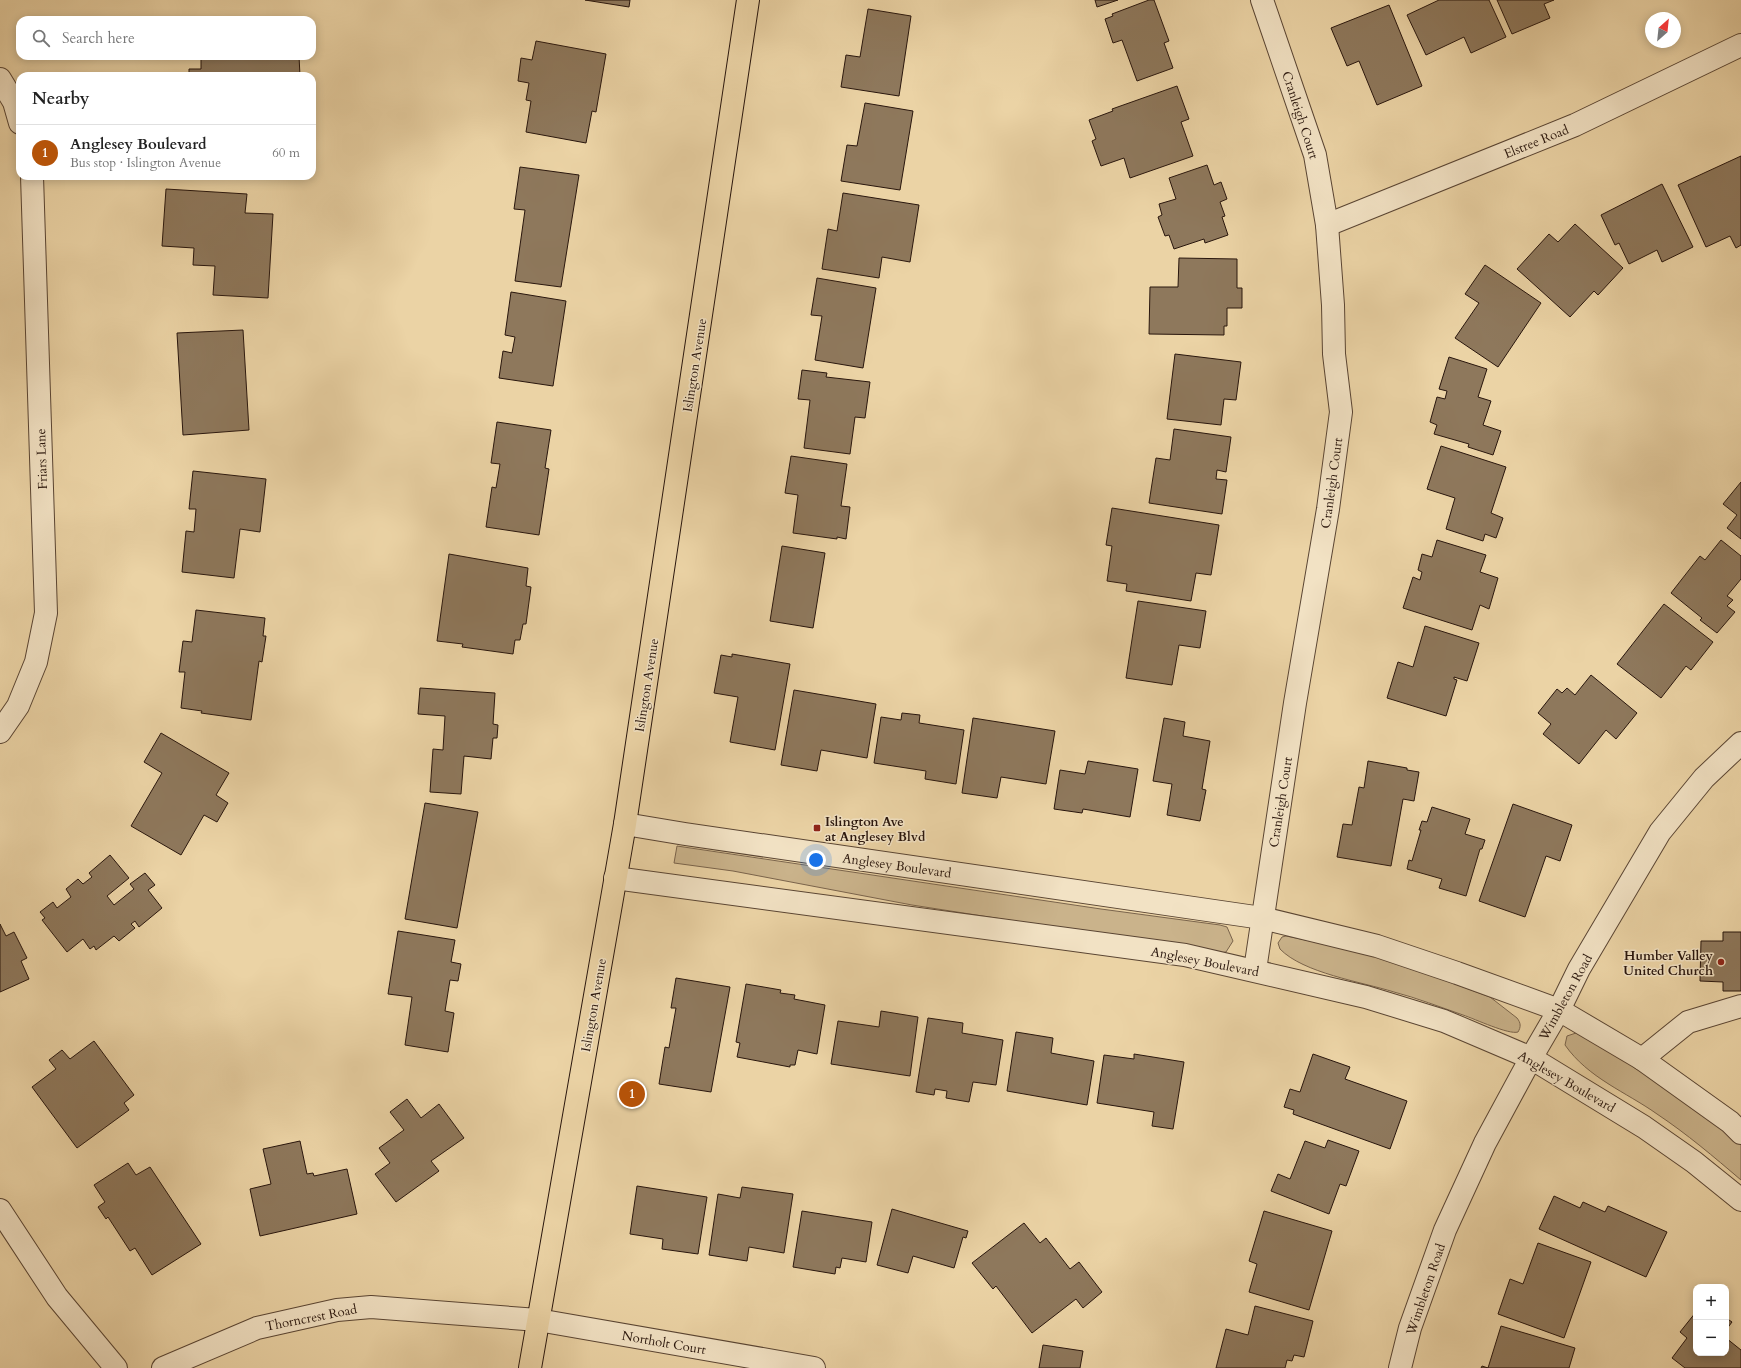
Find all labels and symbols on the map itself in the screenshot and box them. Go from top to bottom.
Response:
north arrow [1645,12,1681,48]
street label: Cranleigh Court [1277,69,1323,162]
street label: Elstree Road [1501,121,1572,163]
street label: Islington Avenue [679,317,711,413]
street label: Friars Lane [32,428,52,490]
street label: Cranleigh Court [1317,437,1347,530]
street label: Islington Avenue [631,637,663,733]
street label: Cranleigh Court [1265,756,1297,849]
place label: Islington Ave at Anglesey Blvd [825,813,926,846]
marker: Islington Ave at Anglesey Blvd [812,823,822,833]
street label: Anglesey Boulevard [841,849,953,883]
your location [806,850,826,870]
street label: Anglesey Boulevard [1149,943,1260,981]
place label: Humber Valley United Church [1623,947,1714,980]
street label: Wimbleton Road [1534,951,1597,1045]
street label: Islington Avenue [577,957,611,1053]
marker: Humber Valley United Church [1716,957,1726,967]
street label: Anglesey Boulevard [1514,1047,1619,1117]
pin: 1 [619,1079,645,1109]
street label: Wimbleton Road [1402,1241,1450,1338]
street label: Thorncrest Road [264,1300,359,1336]
street label: Northolt Court [620,1327,707,1359]

